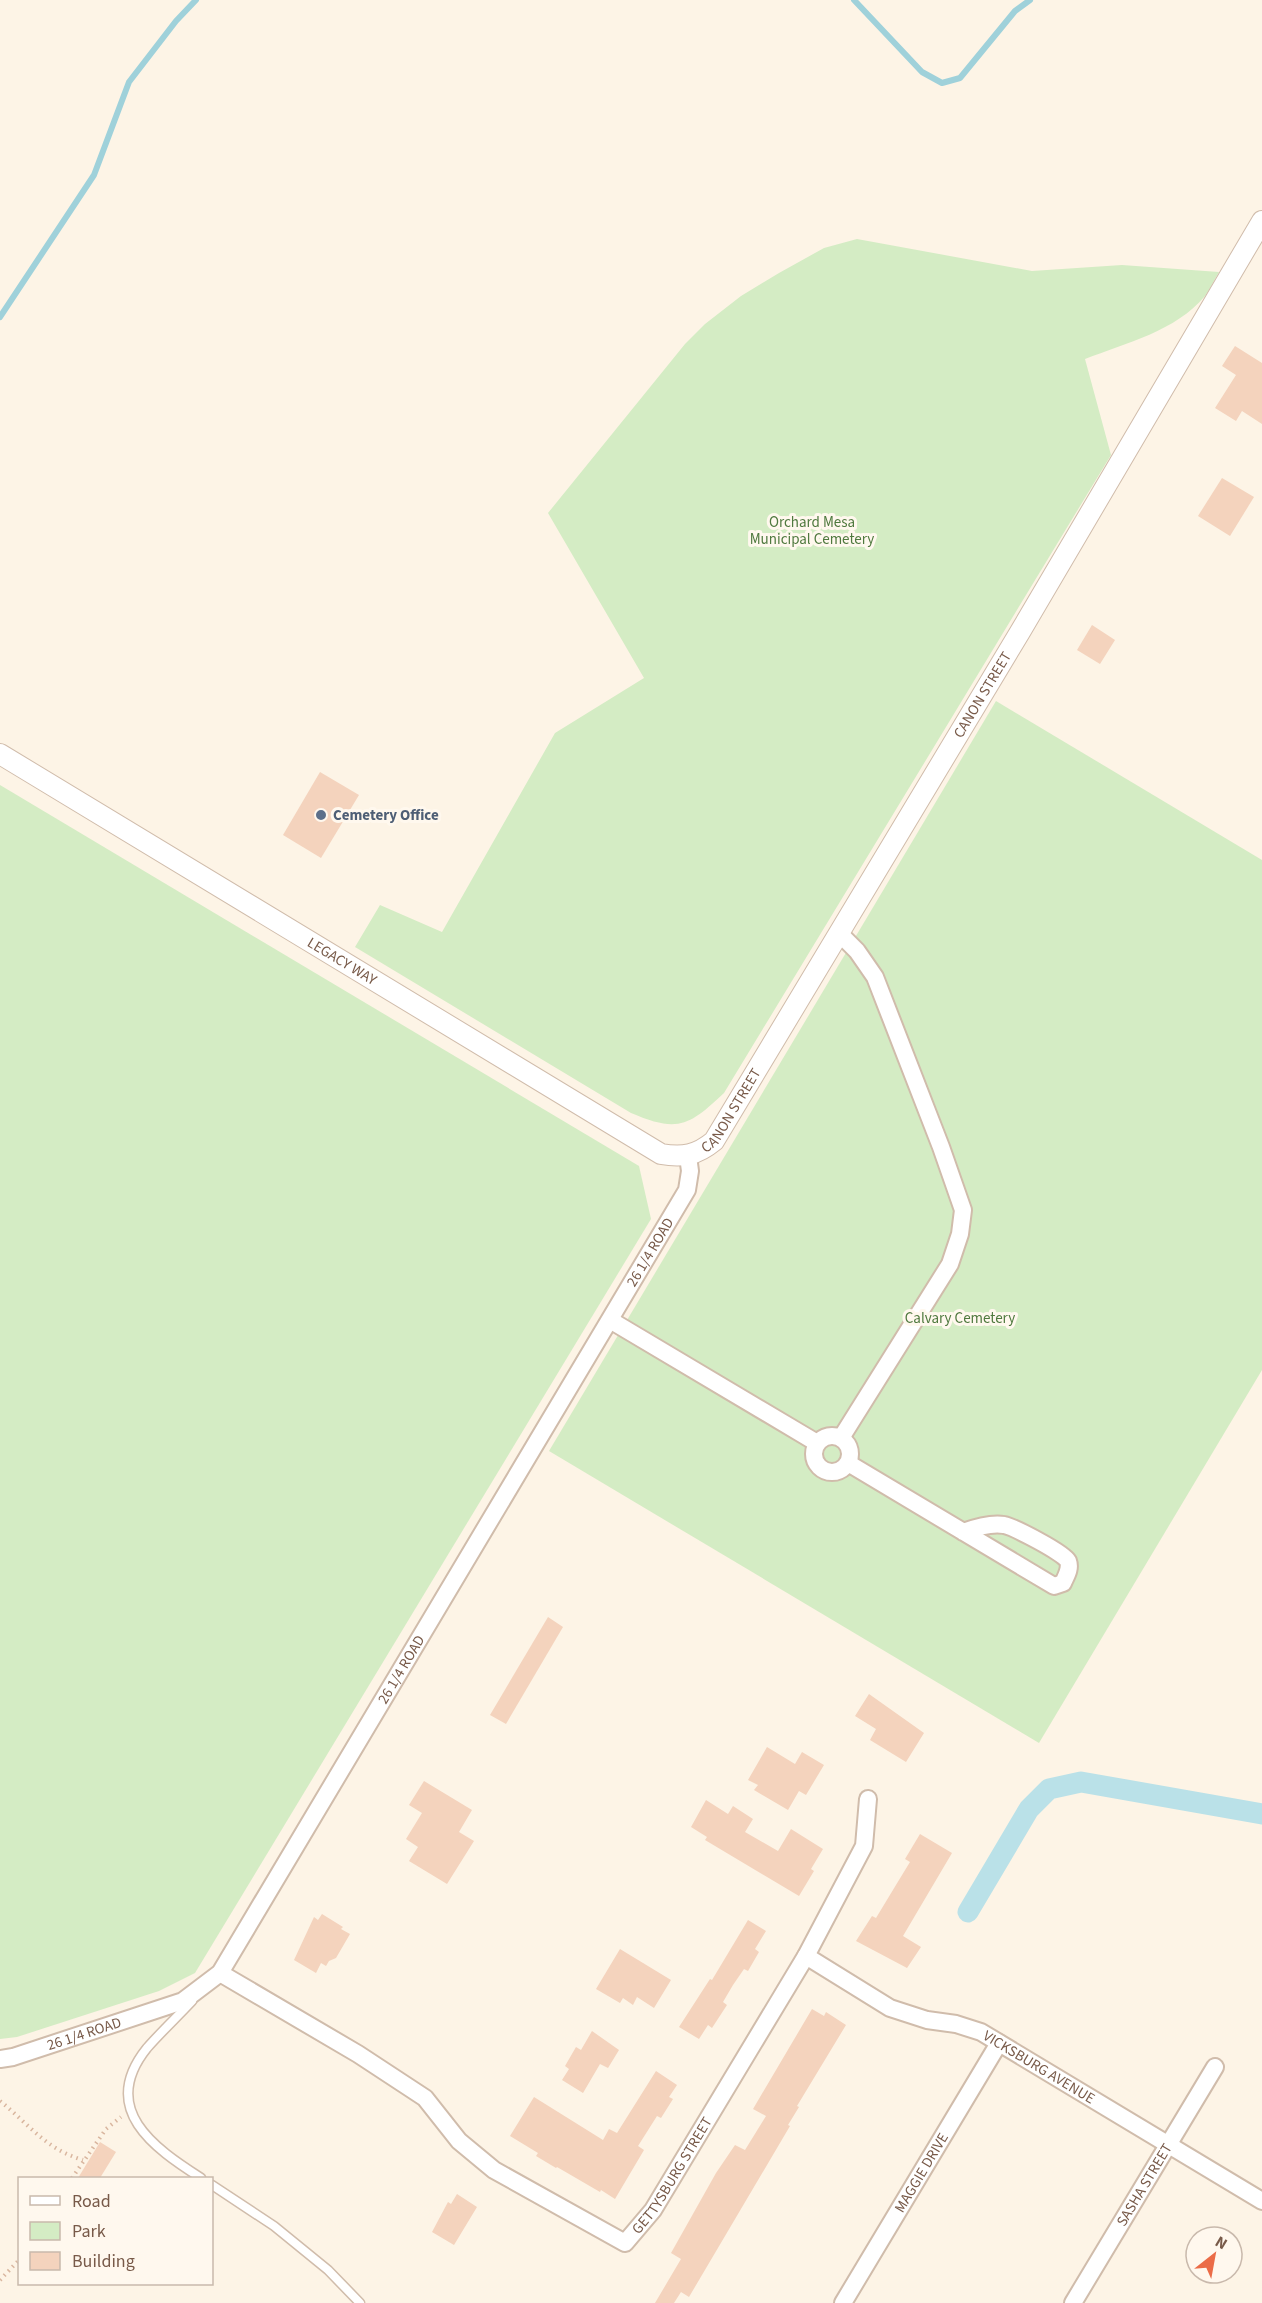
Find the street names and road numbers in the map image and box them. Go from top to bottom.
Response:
street label: CANON STREET [948,648,1016,742]
street label: LEGACY WAY [303,932,382,991]
street label: CANON STREET [697,1064,766,1158]
street label: 26 1/4 ROAD [621,1214,679,1290]
street label: 26 1/4 ROAD [372,1631,430,1708]
street label: 26 1/4 ROAD [44,2012,124,2056]
street label: VICKSBURG AVENUE [979,2025,1099,2109]
street label: GETTYSBURG STREET [627,2113,717,2238]
street label: MAGGIE DRIVE [889,2129,953,2217]
street label: SASHA STREET [1111,2139,1177,2230]

